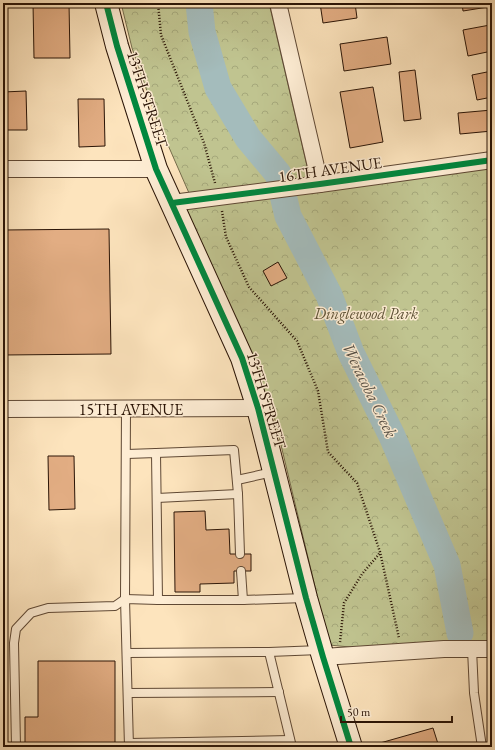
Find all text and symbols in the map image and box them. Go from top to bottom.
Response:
street label: 13TH STREET [122,48,173,150]
street label: 16TH AVENUE [277,152,383,187]
park label: Dinglewood Park [313,303,419,324]
water label: Weracoba Creek [338,339,403,441]
street label: 13TH STREET [242,349,291,452]
street label: 15TH AVENUE [79,399,183,420]
scale bar [341,698,452,724]
text: 50 m [347,704,371,720]

